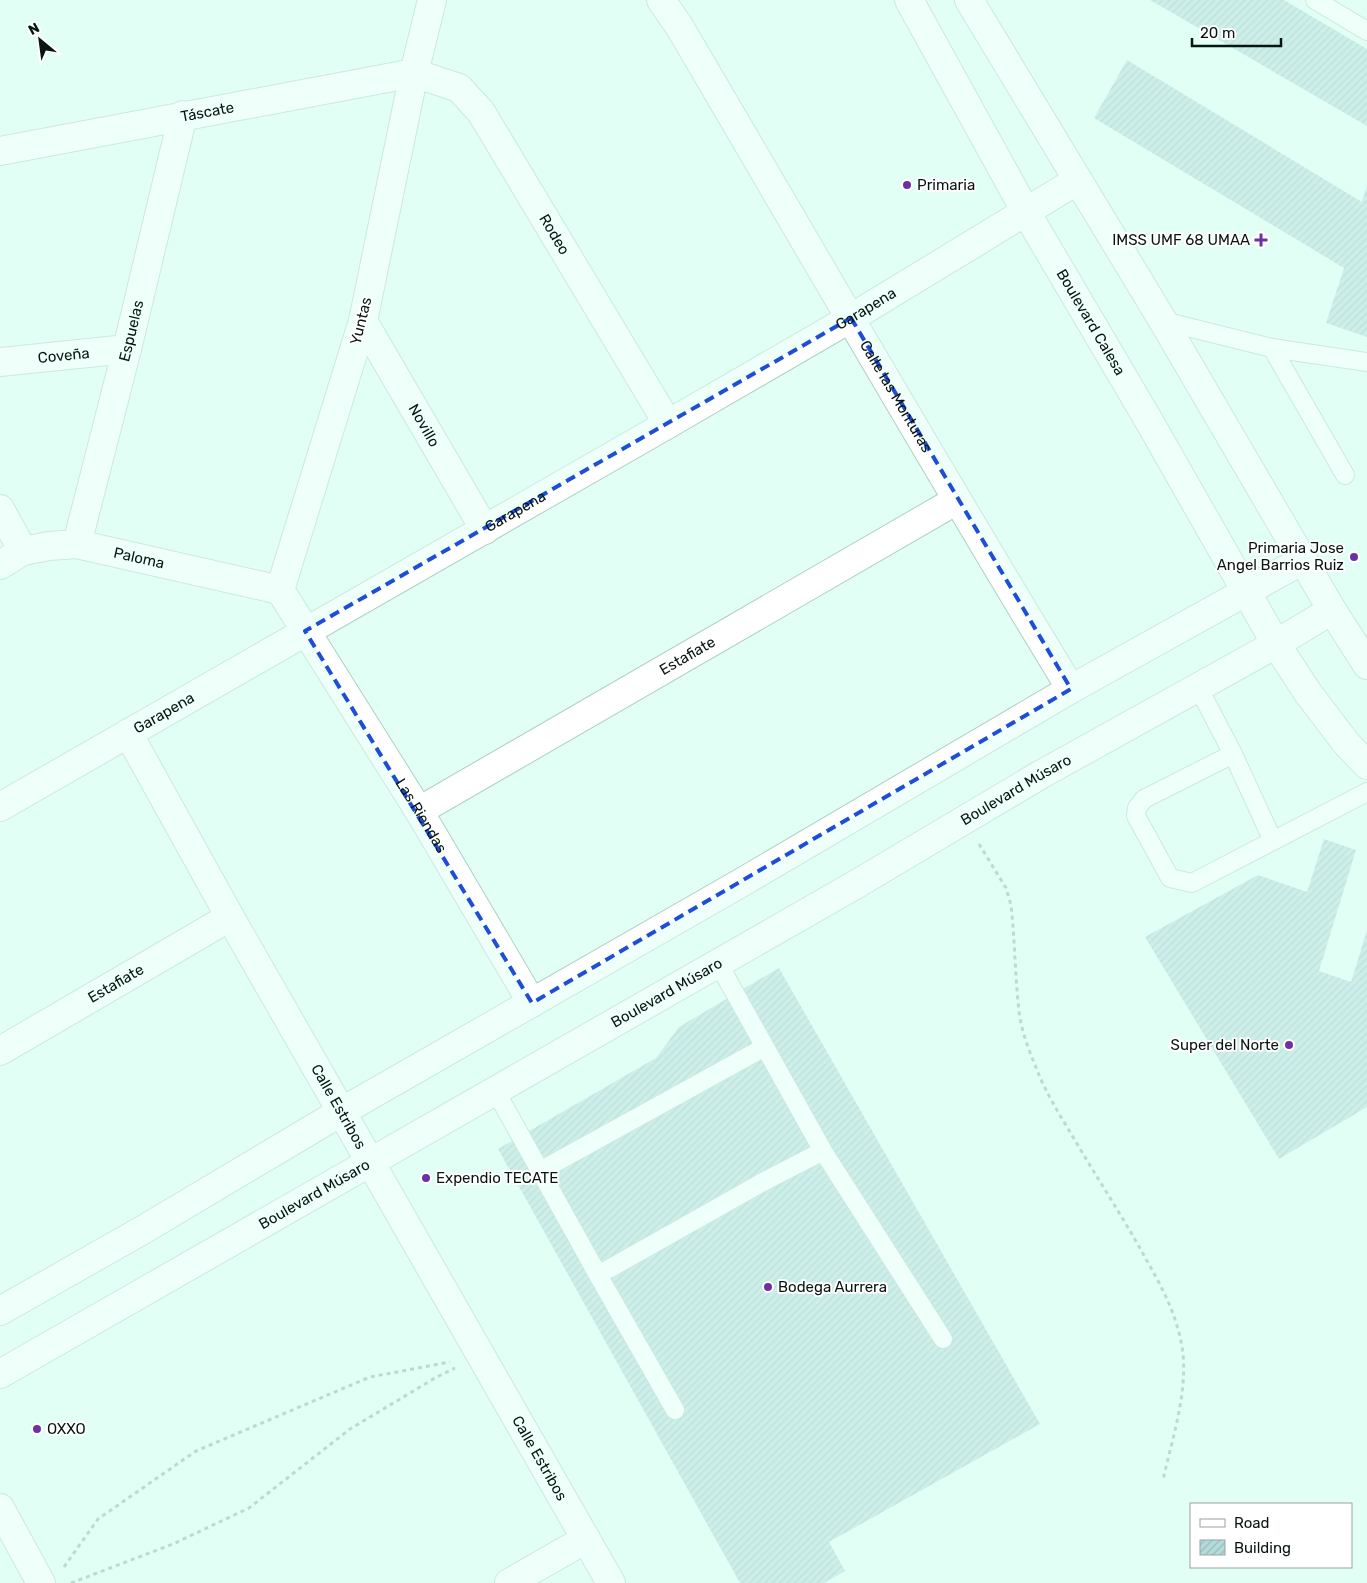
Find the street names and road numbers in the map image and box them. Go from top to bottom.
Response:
street label: Táscate [179,98,236,126]
street label: Rodeo [535,211,573,258]
street label: Boulevard Calesa [1053,266,1129,379]
street label: Garapena [833,284,899,334]
street label: Yuntas [346,295,376,347]
street label: Espuelas [115,298,147,364]
street label: Calle las Monturas [856,337,936,456]
street label: Coveña [37,344,91,367]
street label: Novillo [404,401,444,450]
street label: Garapena [482,487,549,536]
street label: Paloma [112,544,166,573]
street label: Estafiate [656,633,719,679]
street label: Garapena [130,688,198,737]
street label: Boulevard Músaro [957,750,1074,829]
street label: Las Riendas [392,775,451,856]
street label: Boulevard Músaro [608,954,725,1032]
street label: Estafiate [85,960,147,1007]
street label: Calle Estribos [307,1061,370,1153]
street label: Boulevard Músaro [256,1155,373,1233]
street label: Calle Estribos [508,1413,571,1504]

